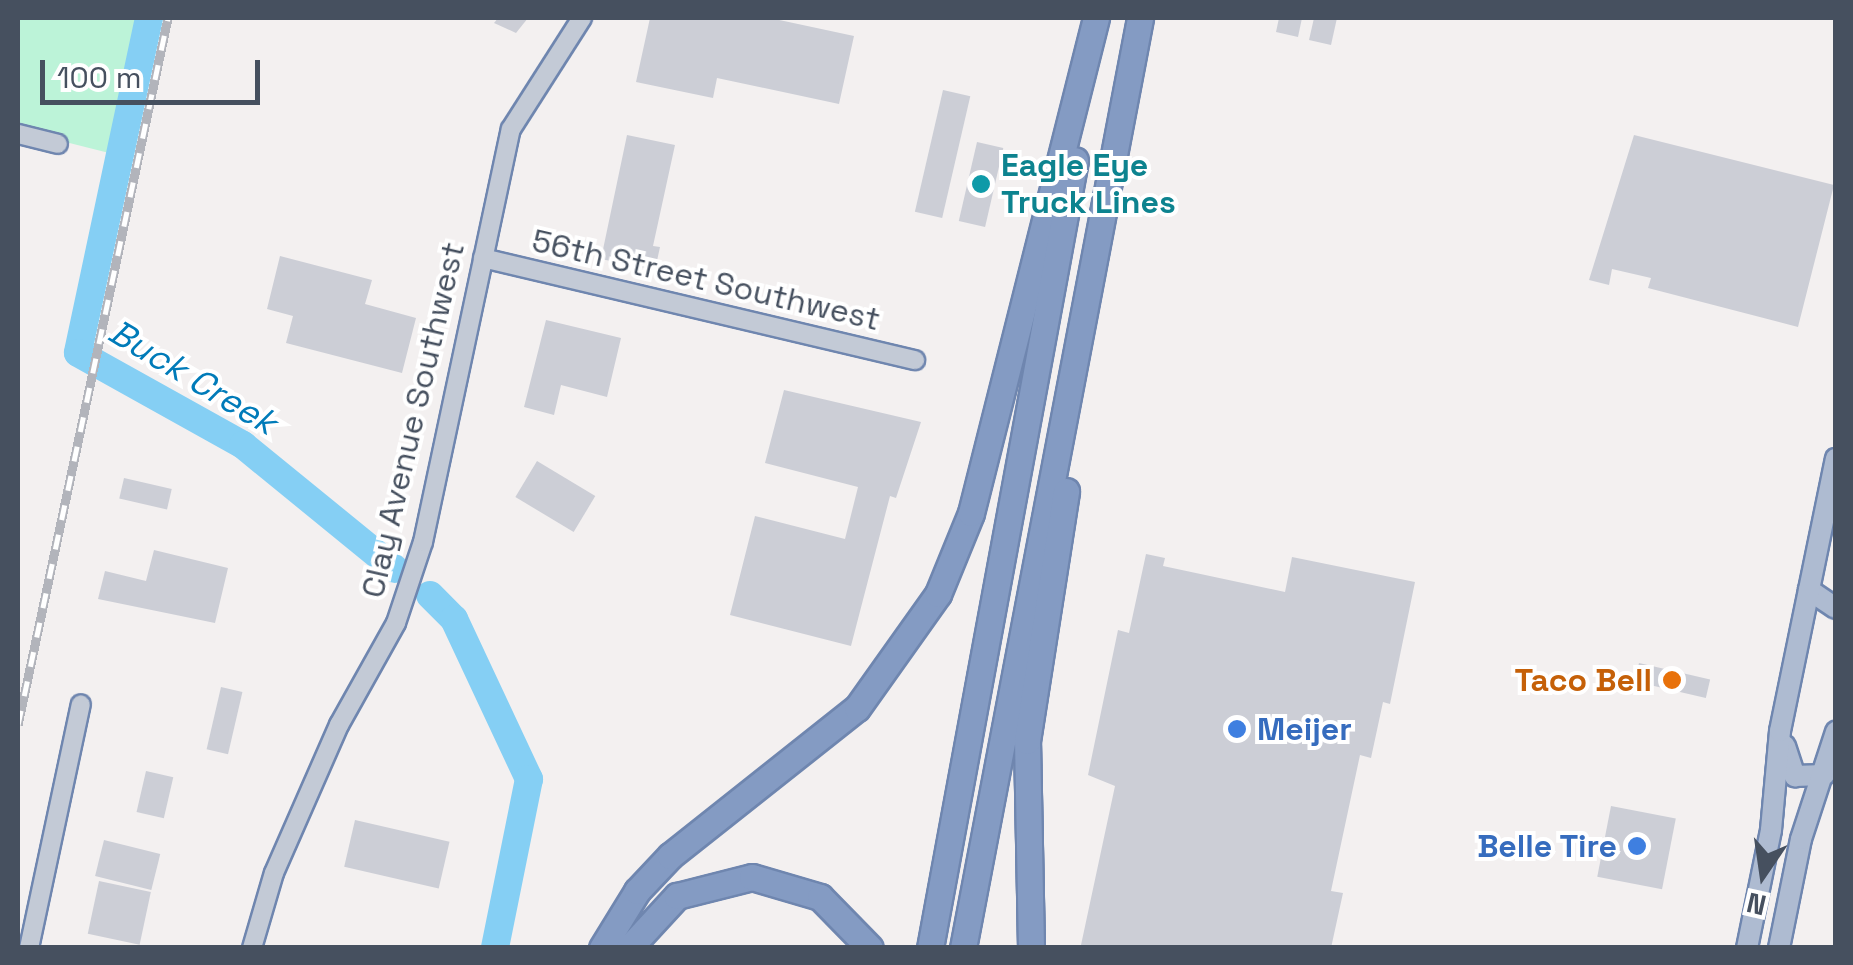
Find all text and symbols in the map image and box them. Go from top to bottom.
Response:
scale bar [45,40,265,102]
text: 100 m [57,58,142,97]
place label: Eagle Eye Truck Lines [1001,147,1176,222]
marker: Eagle Eye Truck Lines [970,173,992,195]
street label: 56th Street Southwest [528,221,884,339]
street label: Clay Avenue Southwest [353,238,473,602]
water label: Buck Creek [101,310,285,444]
place label: Taco Bell [1515,661,1652,699]
marker: Taco Bell [1661,669,1683,691]
place label: Meijer [1257,710,1352,748]
marker: Meijer [1226,718,1248,740]
north arrow [1713,825,1813,925]
place label: Belle Tire [1476,827,1617,865]
marker: Belle Tire [1626,835,1648,857]
text: N [1743,885,1769,924]

